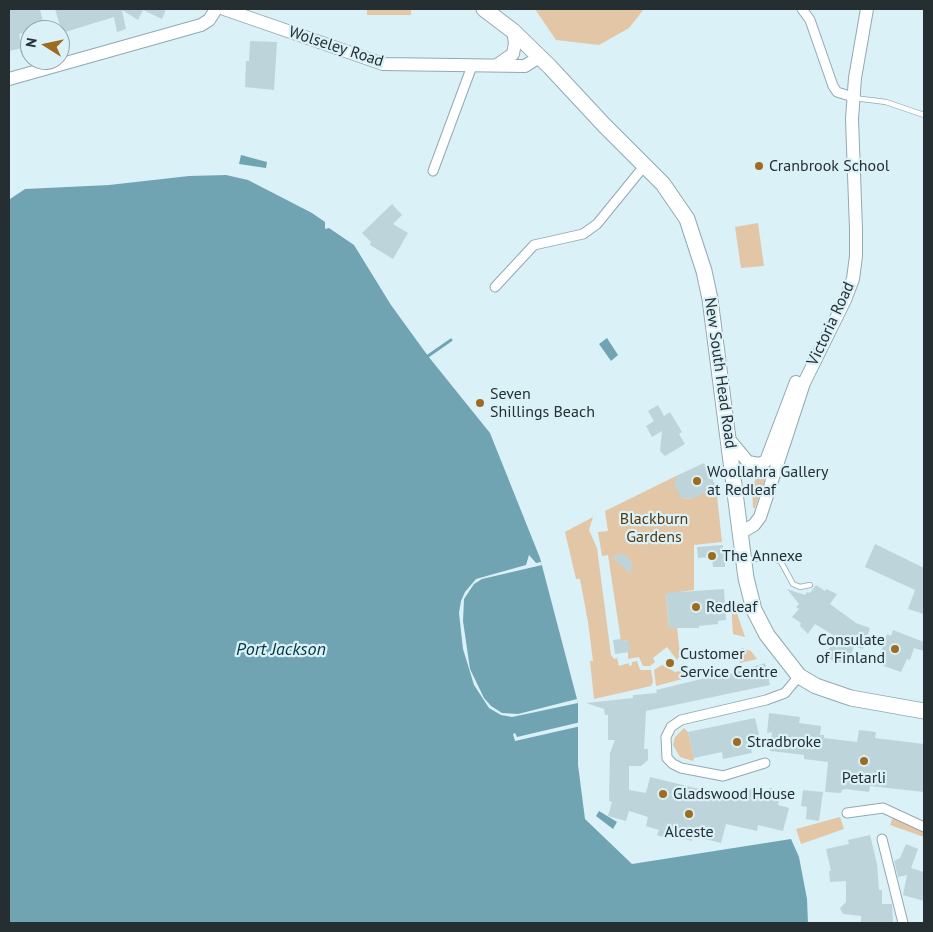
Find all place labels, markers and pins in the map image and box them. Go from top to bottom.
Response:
place label: Cranbrook School [769,156,889,176]
marker: Cranbrook School [753,160,765,172]
place label: Seven Shillings Beach [490,384,595,422]
marker: Seven Shillings Beach [474,397,486,409]
place label: Woollahra Gallery at Redleaf [707,462,829,500]
marker: Woollahra Gallery at Redleaf [691,475,703,487]
place label: The Annexe [722,546,803,566]
marker: The Annexe [706,550,718,562]
place label: Redleaf [706,597,757,617]
marker: Redleaf [690,601,702,613]
place label: Consulate of Finland [816,630,885,668]
marker: Consulate of Finland [889,643,901,655]
place label: Customer Service Centre [680,644,778,682]
marker: Customer Service Centre [664,657,676,669]
place label: Stradbroke [747,732,821,752]
marker: Stradbroke [731,736,743,748]
marker: Petarli [858,755,870,767]
place label: Petarli [842,768,886,788]
place label: Gladswood House [673,784,795,804]
marker: Gladswood House [657,788,669,800]
marker: Alceste [683,808,695,820]
place label: Alceste [664,822,714,842]

